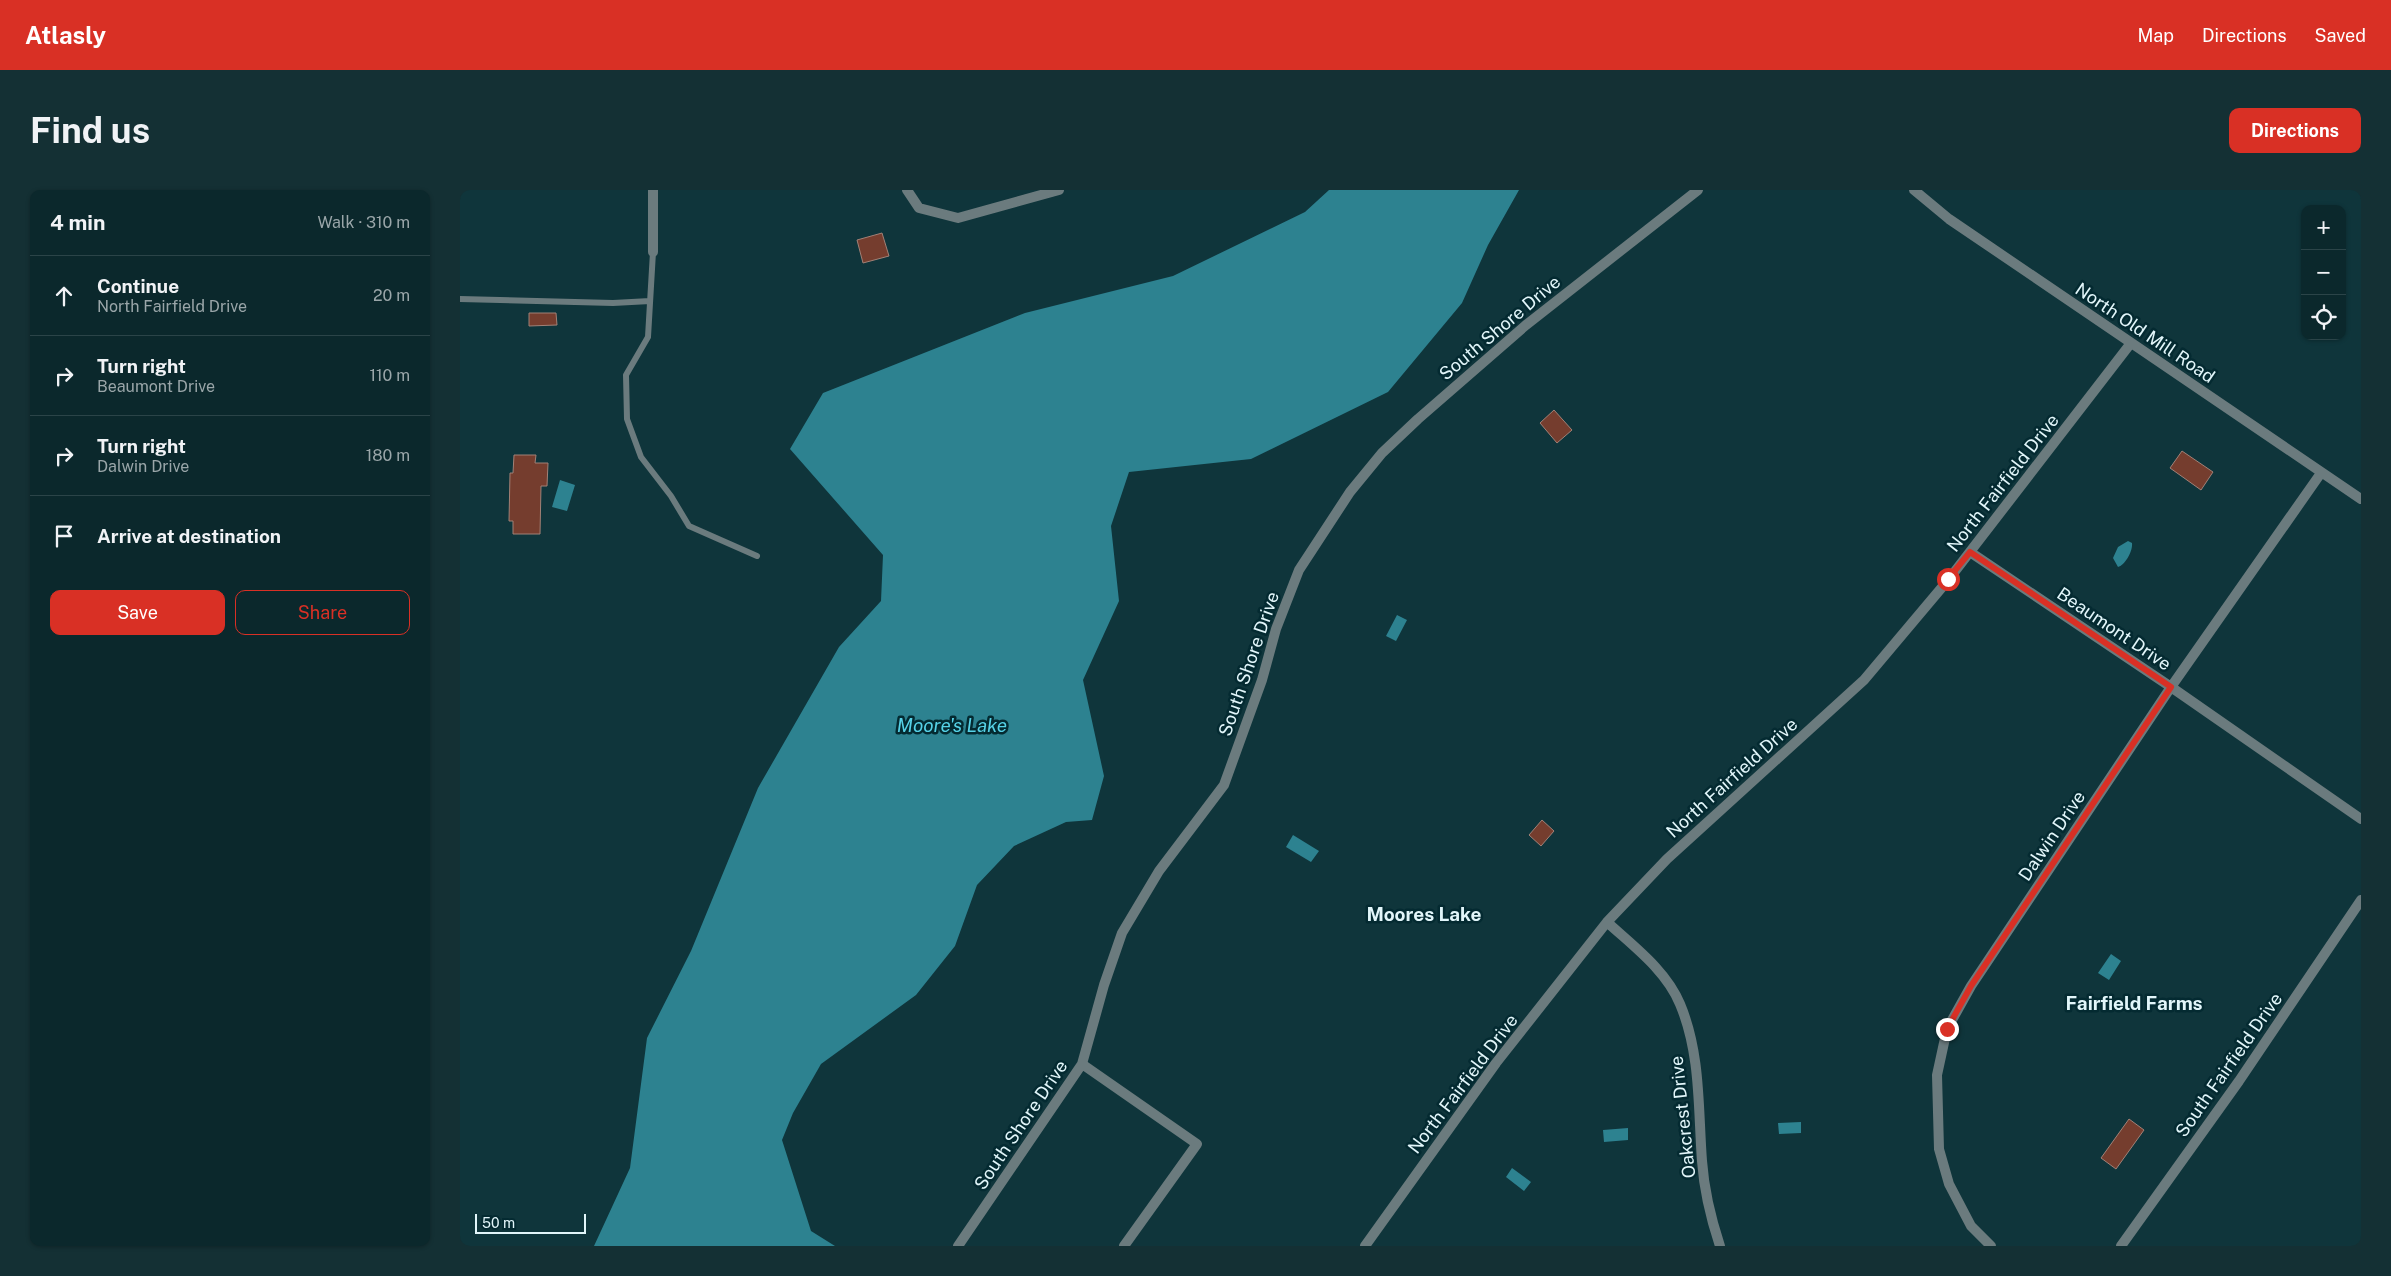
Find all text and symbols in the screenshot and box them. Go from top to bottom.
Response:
text: Atlasly [25,21,106,49]
text: Map [2137,25,2174,46]
text: Directions [2202,25,2287,46]
text: Saved [2315,25,2366,46]
button: Directions [2229,108,2361,153]
text: Find us [30,110,150,151]
map controls [2301,205,2346,340]
button: + [2301,205,2346,250]
text: 4 min [50,210,105,235]
text: Walk · 310 m [317,213,410,232]
button: − [2301,250,2346,295]
street label: South Shore Drive [1435,271,1564,384]
text: Continue [97,275,179,297]
street label: North Old Mill Road [2072,278,2219,387]
icon: ahead [50,282,78,310]
text: 20 m [373,286,410,305]
button: locate [2301,295,2346,340]
text: North Fairfield Drive [97,297,247,316]
text: Turn right [97,355,186,377]
icon: right [50,362,78,390]
text: 110 m [369,366,410,385]
text: Beaumont Drive [97,377,215,396]
street label: North Fairfield Drive [1942,410,2063,556]
text: Turn right [97,435,186,457]
icon: right [50,442,78,470]
text: 180 m [366,446,410,465]
text: Dalwin Drive [97,457,189,476]
icon: arrive [50,522,78,550]
text: Arrive at destination [97,525,281,547]
route start [1937,568,1960,591]
street label: Beaumont Drive [2053,583,2175,674]
street label: South Shore Drive [1214,589,1283,739]
button: Save [50,590,225,635]
button: Share [235,590,410,635]
street label: North Fairfield Drive [1662,713,1801,842]
water label: Moore's Lake [897,714,1007,736]
street label: Dalwin Drive [2014,787,2089,885]
district label: Moores Lake [1367,903,1482,925]
street label: South Fairfield Drive [2171,989,2286,1141]
district label: Fairfield Farms [2065,992,2203,1014]
street label: North Fairfield Drive [1403,1010,1522,1157]
route end [1936,1018,1959,1041]
street label: Oakcrest Drive [1666,1055,1699,1179]
street label: South Shore Drive [970,1056,1072,1193]
scale bar [475,1211,586,1234]
text: 50 m [482,1215,515,1231]

